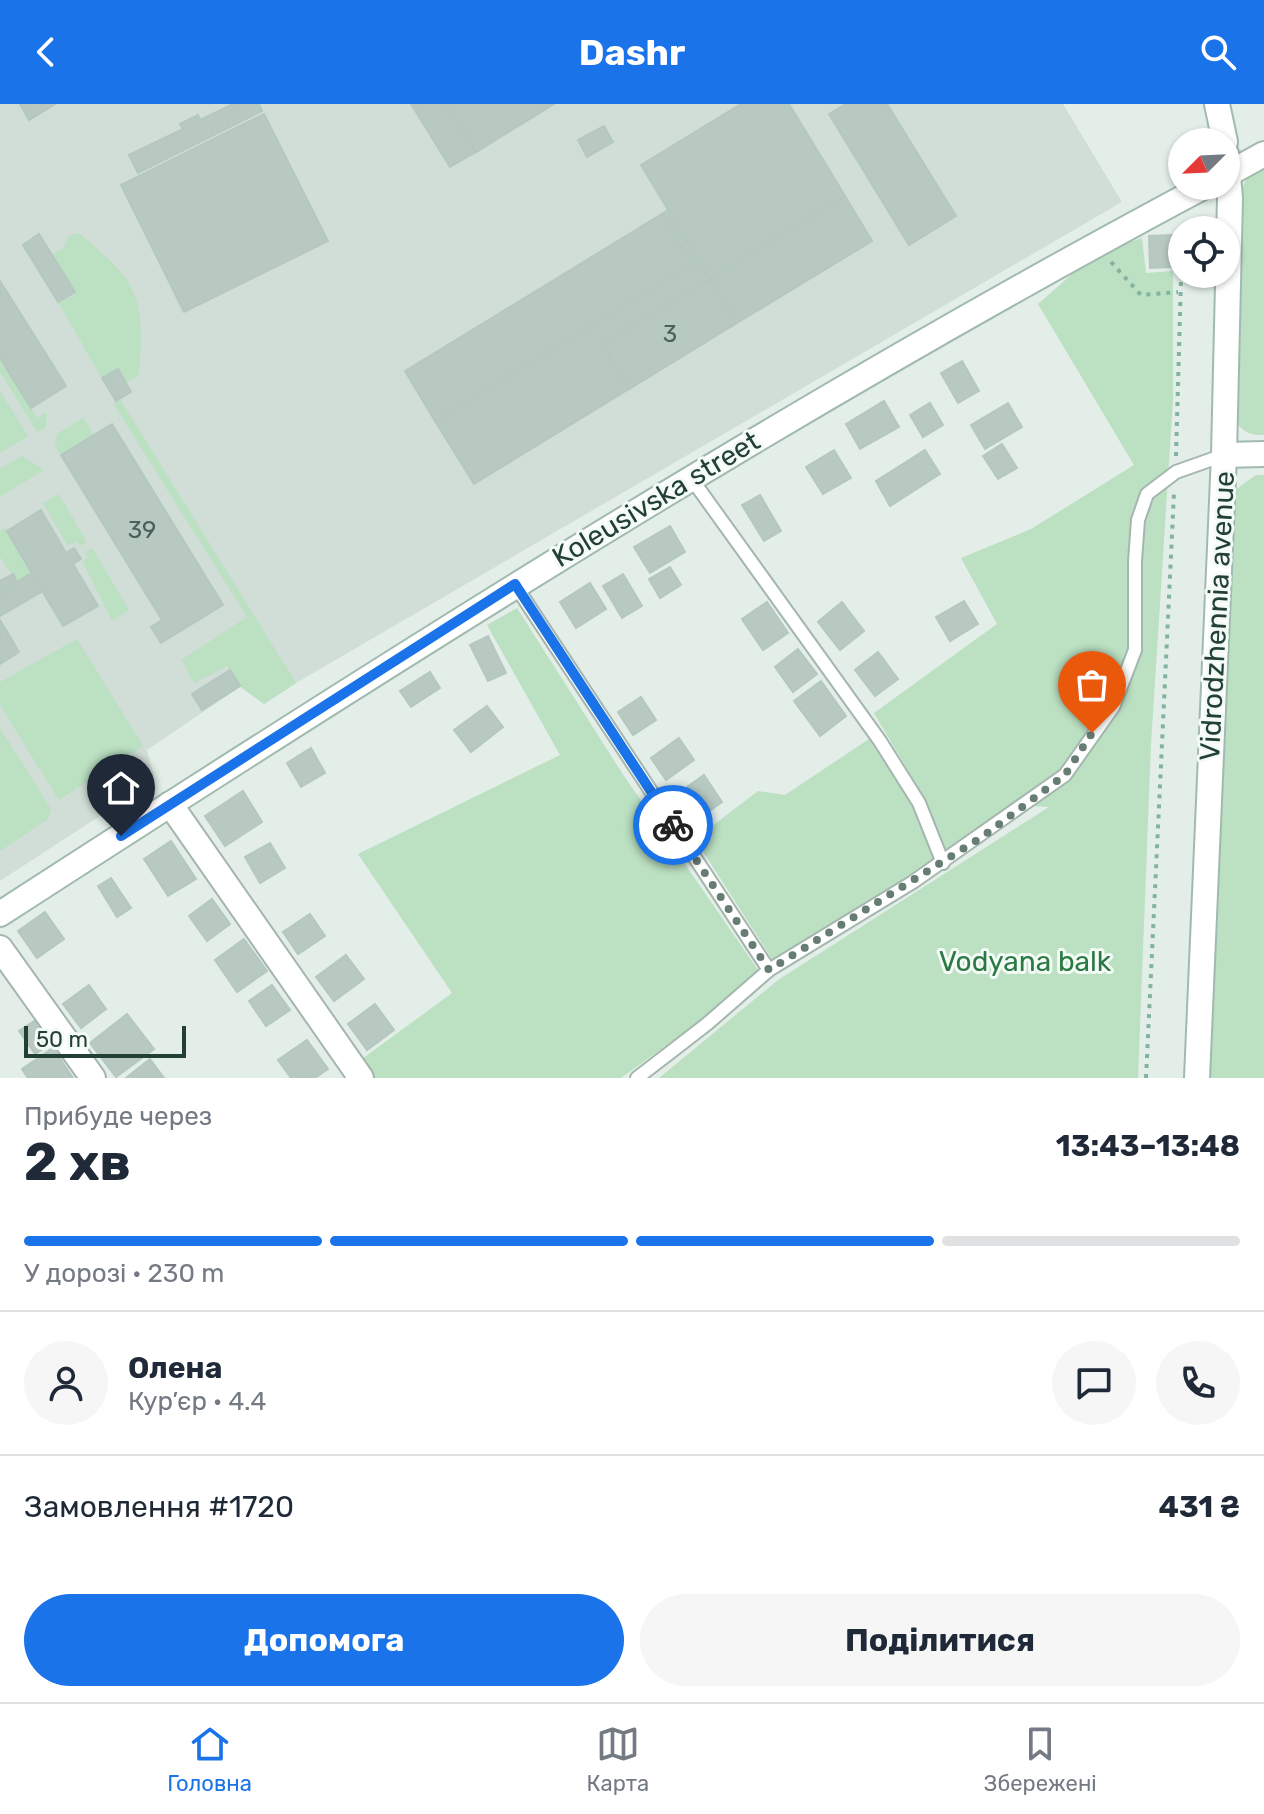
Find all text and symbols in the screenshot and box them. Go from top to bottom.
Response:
icon: back [24,30,68,74]
icon: search [1196,30,1240,74]
text: Dashr [579,31,685,74]
north arrow [1168,128,1240,200]
map controls [1168,128,1240,288]
button: locate [1168,216,1240,288]
house number: 3 [663,320,677,348]
street label: Koleusivska street [546,424,766,574]
street label: Vidrodzhennia avenue [1193,470,1241,762]
house number: 39 [128,516,156,544]
pin [1058,651,1126,733]
icon: bag [1070,663,1114,707]
pin [87,754,155,836]
icon: home [99,766,143,810]
courier [633,785,713,865]
icon: bike [651,803,695,847]
park label: Vodyana balk [939,945,1112,978]
scale bar [24,1022,186,1058]
text: 50 m [36,1026,88,1053]
text: Прибуде через [24,1101,212,1132]
text: 13:43–13:48 [1056,1128,1240,1164]
text: 2 хв [24,1131,131,1193]
text: У дорозі · 230 m [24,1258,224,1289]
button: person [24,1341,108,1425]
button: chat [1052,1341,1136,1425]
button: phone [1156,1341,1240,1425]
text: Олена [128,1350,222,1386]
text: Кур’єр · 4.4 [128,1386,266,1417]
text: Замовлення #1720 [24,1489,294,1525]
text: 431 ₴ [1159,1489,1240,1525]
button: Допомога [24,1594,624,1686]
button: Поділитися [640,1594,1240,1686]
tab: Головна [167,1722,252,1797]
tab: Карта [586,1722,649,1797]
tab: Збережені [984,1722,1097,1797]

